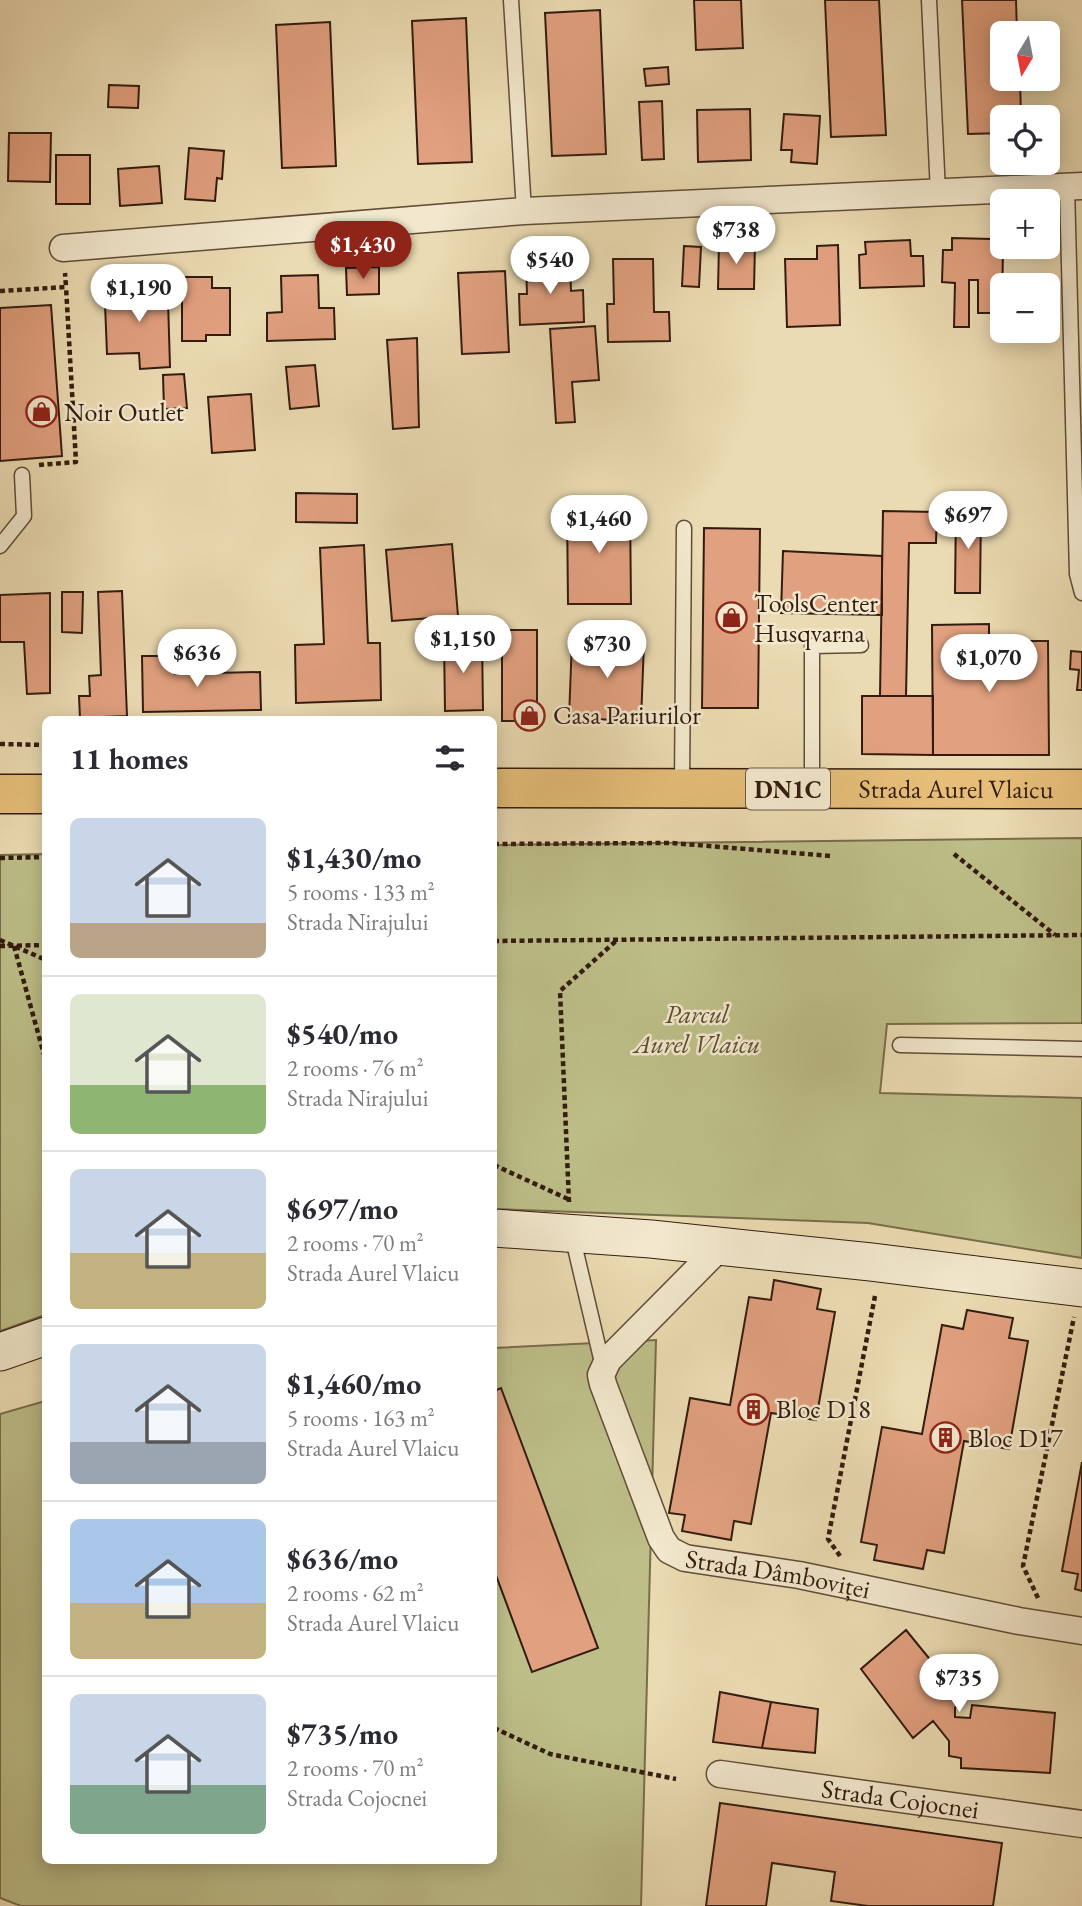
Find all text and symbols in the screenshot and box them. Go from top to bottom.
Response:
north arrow [990,21,1060,91]
map controls [990,21,1060,343]
button: locate [990,105,1060,175]
button: + [990,189,1060,259]
pin: $738 [695,206,777,266]
text: $738 [712,214,760,244]
pin: $1,430 [306,222,420,281]
text: $1,430 [331,229,395,259]
pin: $540 [509,236,591,296]
text: $540 [526,244,574,274]
pin: $1,190 [82,264,196,324]
text: $1,190 [107,272,171,302]
button: − [990,273,1060,343]
shop icon: Noir Outlet [24,395,58,429]
place label: Noir Outlet [64,395,184,429]
pin: $697 [927,491,1009,551]
pin: $1,460 [542,496,656,555]
text: $697 [944,499,992,529]
text: $1,460 [567,503,631,533]
place label: ToolsCenter Husqvarna [754,586,878,650]
shop icon: ToolsCenter Husqvarna [714,601,748,635]
pin: $1,150 [406,616,520,675]
pin: $730 [566,620,648,680]
text: $1,150 [431,623,495,653]
text: $730 [583,628,631,658]
pin: $636 [156,630,238,689]
pin: $1,070 [932,634,1046,694]
text: $636 [173,637,221,667]
text: $1,070 [957,642,1021,672]
shop icon: Casa Pariurilor [513,698,547,732]
place label: Casa Pariurilor [553,698,701,732]
text: 11 homes [70,739,188,778]
icon: filters [431,739,469,777]
road number: DN1C [746,768,830,810]
street label: Strada Aurel Vlaicu [859,772,1054,806]
text: $1,430/mo [287,838,421,877]
icon: home [126,846,210,930]
text: 5 rooms · 133 m² [287,877,435,907]
text: Strada Nirajului [287,907,428,937]
park label: Parcul Aurel Vlaicu [632,997,760,1061]
text: $540/mo [287,1014,398,1053]
icon: home [126,1022,210,1106]
text: 2 rooms · 76 m² [287,1053,424,1083]
text: Strada Nirajului [287,1083,428,1113]
text: $697/mo [287,1189,398,1228]
icon: home [126,1197,210,1281]
text: 2 rooms · 70 m² [287,1228,424,1258]
text: Strada Aurel Vlaicu [287,1258,459,1288]
text: $1,460/mo [287,1364,421,1403]
icon: home [126,1372,210,1456]
building icon: Bloc D18 [736,1392,770,1426]
place label: Bloc D18 [776,1392,871,1426]
text: 5 rooms · 163 m² [287,1403,435,1433]
building icon: Bloc D17 [928,1421,962,1455]
place label: Bloc D17 [968,1421,1063,1455]
text: Strada Aurel Vlaicu [287,1433,459,1463]
text: $636/mo [287,1539,398,1578]
street label: Strada Dâmboviței [683,1541,873,1606]
icon: home [126,1547,210,1631]
text: 2 rooms · 62 m² [287,1578,424,1608]
text: Strada Aurel Vlaicu [287,1608,459,1638]
pin: $735 [918,1654,1000,1714]
text: $735 [935,1662,983,1692]
text: $735/mo [287,1714,398,1753]
icon: home [126,1722,210,1806]
text: 2 rooms · 70 m² [287,1753,424,1783]
street label: Strada Cojocnei [819,1771,981,1827]
text: Strada Cojocnei [287,1783,427,1813]

